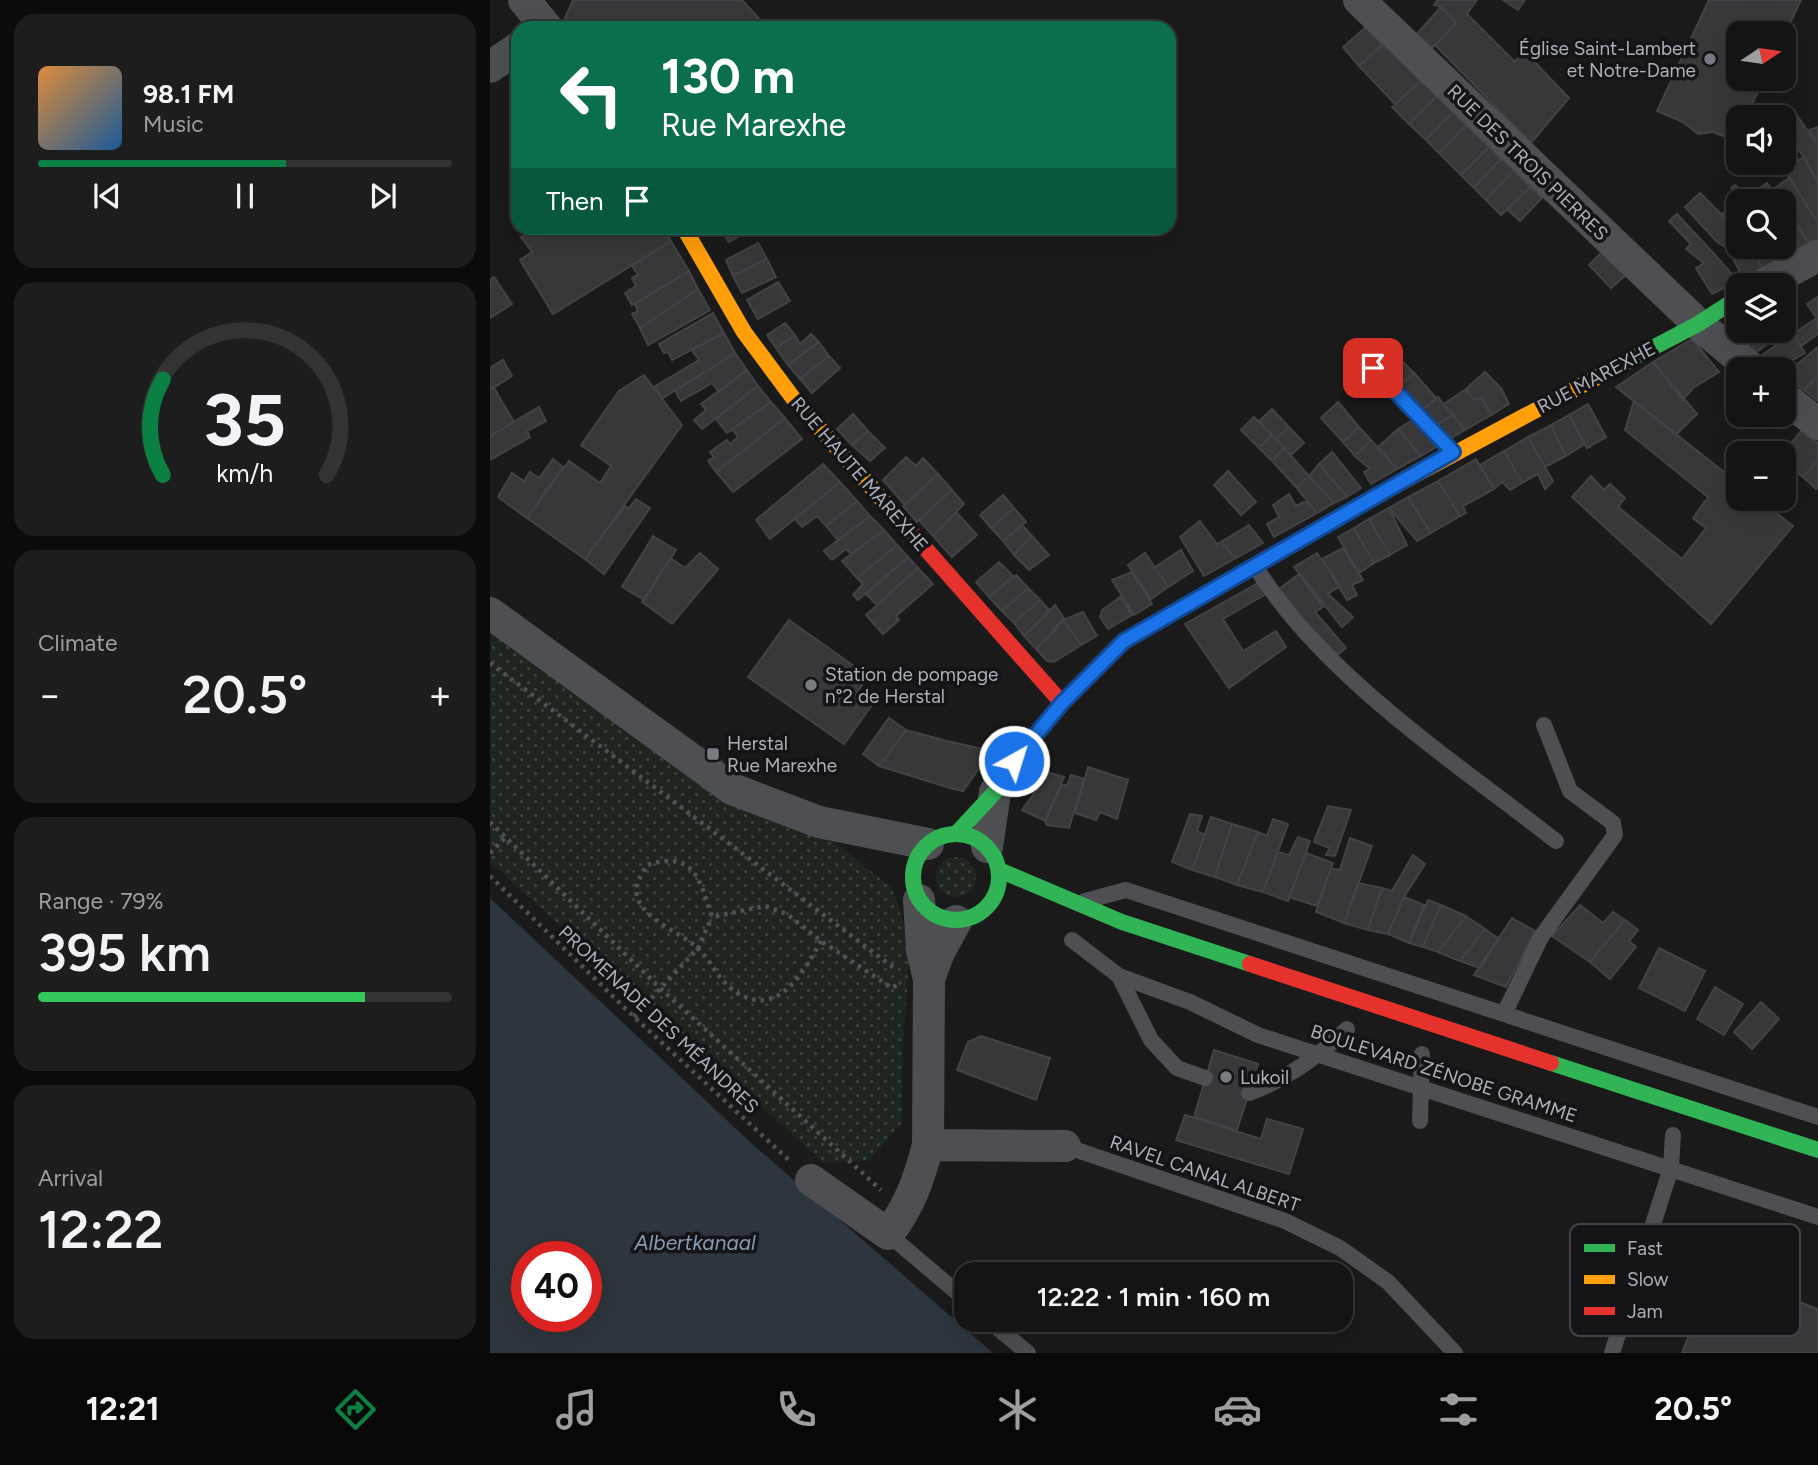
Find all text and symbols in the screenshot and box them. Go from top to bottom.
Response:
north arrow [1726,21,1796,91]
map controls [1726,21,1796,511]
place label: Église Saint-Lambert et Notre-Dame [1519,37,1696,82]
text: 130 m [661,46,795,105]
icon: left [546,49,637,140]
marker: Église Saint-Lambert et Notre-Dame [1702,51,1718,67]
text: 98.1 FM [143,78,234,110]
street label: RUE DES TROIS PIERRES [1442,80,1613,245]
button: sound [1726,105,1796,175]
text: Rue Marexhe [661,106,846,144]
text: Music [143,110,204,138]
icon: previous [88,177,126,215]
icon: pause [226,177,264,215]
icon: next [364,177,402,215]
icon: arrive [618,182,656,220]
text: Then [546,185,604,217]
button: search [1726,189,1796,259]
button: layers [1726,273,1796,343]
street label: RUE MAREXHE [1533,337,1659,418]
pin [1343,338,1403,398]
icon: arrive [1354,349,1392,387]
button: + [1726,357,1796,427]
text: 35 [204,376,286,463]
street label: RUE HAUTE MAREXHE [786,392,933,556]
button: − [1726,441,1796,511]
text: km/h [216,457,274,487]
text: Climate [38,629,117,657]
place label: Station de pompage n°2 de Herstal [825,663,998,708]
text: 20.5° [183,664,307,726]
text: − [38,672,62,718]
text: + [428,672,452,718]
marker: Station de pompage n°2 de Herstal [803,677,819,693]
position arrow [977,724,1051,798]
place label: Herstal Rue Marexhe [727,732,837,777]
marker: Herstal Rue Marexhe [705,746,721,762]
text: Range · 79% [38,887,164,915]
street label: PROMENADE DES MÉANDRES [554,921,763,1118]
text: 395 km [38,922,211,984]
street label: BOULEVARD ZÉNOBE GRAMME [1308,1019,1580,1127]
place label: Lukoil [1240,1066,1289,1089]
marker: Lukoil [1218,1069,1234,1085]
street label: RAVEL CANAL ALBERT [1107,1130,1303,1217]
text: Arrival [38,1164,103,1192]
text: 12:22 [38,1199,164,1261]
legend [1570,1224,1800,1336]
water label: Albertkanaal [633,1230,756,1255]
text: Fast [1627,1237,1663,1260]
speed limit sign: 40 [511,1241,602,1332]
text: Slow [1627,1268,1669,1291]
text: 12:22 · 1 min · 160 m [1037,1281,1270,1313]
text: Jam [1627,1300,1663,1323]
icon: directions [331,1385,380,1434]
icon: music [552,1385,601,1434]
icon: phone [772,1385,821,1434]
icon: climate [993,1385,1042,1434]
icon: car [1213,1385,1262,1434]
icon: filters [1434,1385,1483,1434]
text: 12:21 [86,1390,159,1428]
text: 20.5° [1654,1390,1732,1428]

